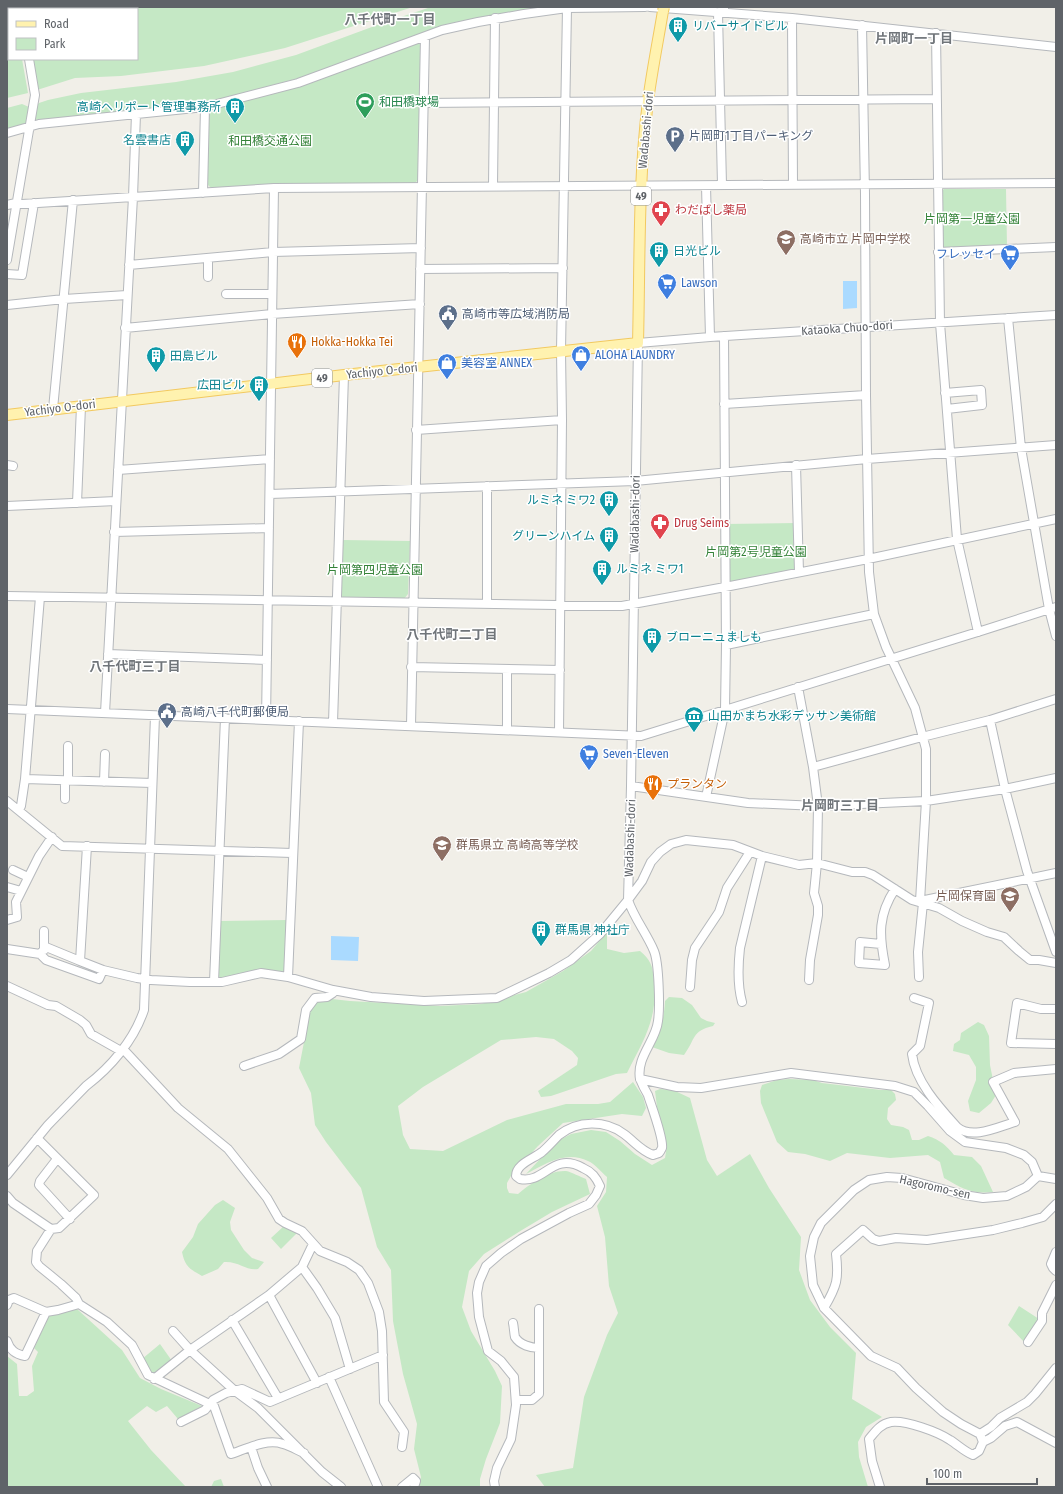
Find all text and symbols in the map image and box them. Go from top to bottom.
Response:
legend [8,8,138,60]
district label: 八千代町一丁目 [344,12,436,27]
building icon: リバーサイドビル [667,15,689,43]
text: Road [44,17,69,31]
place label: リバーサイドビル [692,19,788,33]
district label: 片岡町一丁目 [875,31,953,46]
text: Park [44,37,66,51]
sports icon: 和田橋球場 [354,91,376,119]
street label: Wadabashi-dori [636,91,656,169]
place label: 和田橋球場 [379,95,439,109]
building icon: 高崎ヘリポート管理事務所 [224,96,246,124]
place label: 高崎ヘリポート管理事務所 [77,100,221,114]
parking icon: 片岡町1丁目パーキング [664,125,686,153]
building icon: 名雲書店 [174,129,196,157]
place label: 片岡町1丁目パーキング [689,129,813,143]
place label: 名雲書店 [123,133,171,147]
park label: 和田橋交通公園 [228,134,312,148]
road number: 49 [631,187,651,205]
pharmacy icon: わだばし薬局 [650,199,672,227]
place label: わだばし薬局 [675,203,747,217]
park label: 片岡第一児童公園 [924,212,1020,226]
school or university icon: 高崎市立 片岡中学校 [775,228,797,256]
place label: 高崎市立 片岡中学校 [800,232,911,246]
building icon: 日光ビル [648,240,670,268]
supermarket icon: フレッセイ [999,243,1021,271]
place label: 日光ビル [673,244,721,258]
place label: フレッセイ [936,247,996,261]
supermarket icon: Lawson [656,272,678,300]
place label: Lawson [681,276,718,290]
public building icon: 高崎市等広域消防局 [437,303,459,331]
place label: 高崎市等広域消防局 [462,307,570,321]
street label: Kataoka Chuo-dori [801,318,893,338]
restaurant icon: Hokka-Hokka Tei [286,331,308,359]
place label: Hokka-Hokka Tei [311,335,393,349]
shop icon: ALOHA LAUNDRY [570,344,592,372]
building icon: 田島ビル [145,345,167,373]
place label: ALOHA LAUNDRY [595,348,675,362]
place label: 田島ビル [170,349,218,363]
shop icon: 美容室 ANNEX [436,352,458,380]
place label: 美容室 ANNEX [461,356,532,370]
street label: Yachiyo O-dori [346,360,418,382]
road number: 49 [312,369,332,387]
building icon: 広田ビル [248,374,270,402]
place label: 広田ビル [197,378,245,392]
street label: Yachiyo O-dori [24,397,96,419]
street label: Wadabashi-dori [627,475,643,553]
building icon: ルミネ ミワ2 [598,489,620,517]
place label: ルミネ ミワ2 [527,493,595,507]
pharmacy icon: Drug Seims [649,512,671,540]
place label: Drug Seims [674,516,729,530]
building icon: グリーンハイム [598,525,620,553]
place label: グリーンハイム [512,529,595,543]
park label: 片岡第2号児童公園 [705,545,807,559]
building icon: ルミネ ミワ1 [591,558,613,586]
place label: ルミネ ミワ1 [616,562,684,576]
park label: 片岡第四児童公園 [327,563,423,577]
building icon: ブローニュましも [641,626,663,654]
district label: 八千代町二丁目 [406,627,498,642]
place label: ブローニュましも [666,630,762,644]
district label: 八千代町三丁目 [89,659,181,674]
public building icon: 高崎八千代町郵便局 [156,701,178,729]
place label: 高崎八千代町郵便局 [181,705,289,719]
museum icon: 山田かまち水彩デッサン美術館 [683,705,705,733]
place label: 山田かまち水彩デッサン美術館 [708,709,876,723]
supermarket icon: Seven-Eleven [578,743,600,771]
place label: Seven-Eleven [603,747,669,761]
restaurant icon: プランタン [642,773,664,801]
place label: プランタン [667,777,727,791]
district label: 片岡町三丁目 [801,798,879,813]
street label: Wadabashi-dori [622,799,638,877]
school or university icon: 群馬県立 高崎高等学校 [431,834,453,862]
place label: 群馬県立 高崎高等学校 [456,838,579,852]
school or university icon: 片岡保育園 [999,885,1021,913]
place label: 片岡保育園 [936,889,996,903]
building icon: 群馬県 神社庁 [530,919,552,947]
place label: 群馬県 神社庁 [555,923,630,937]
street label: Hagoromo-sen [898,1172,972,1202]
scale bar [927,1460,1037,1486]
text: 100 m [933,1467,962,1481]

